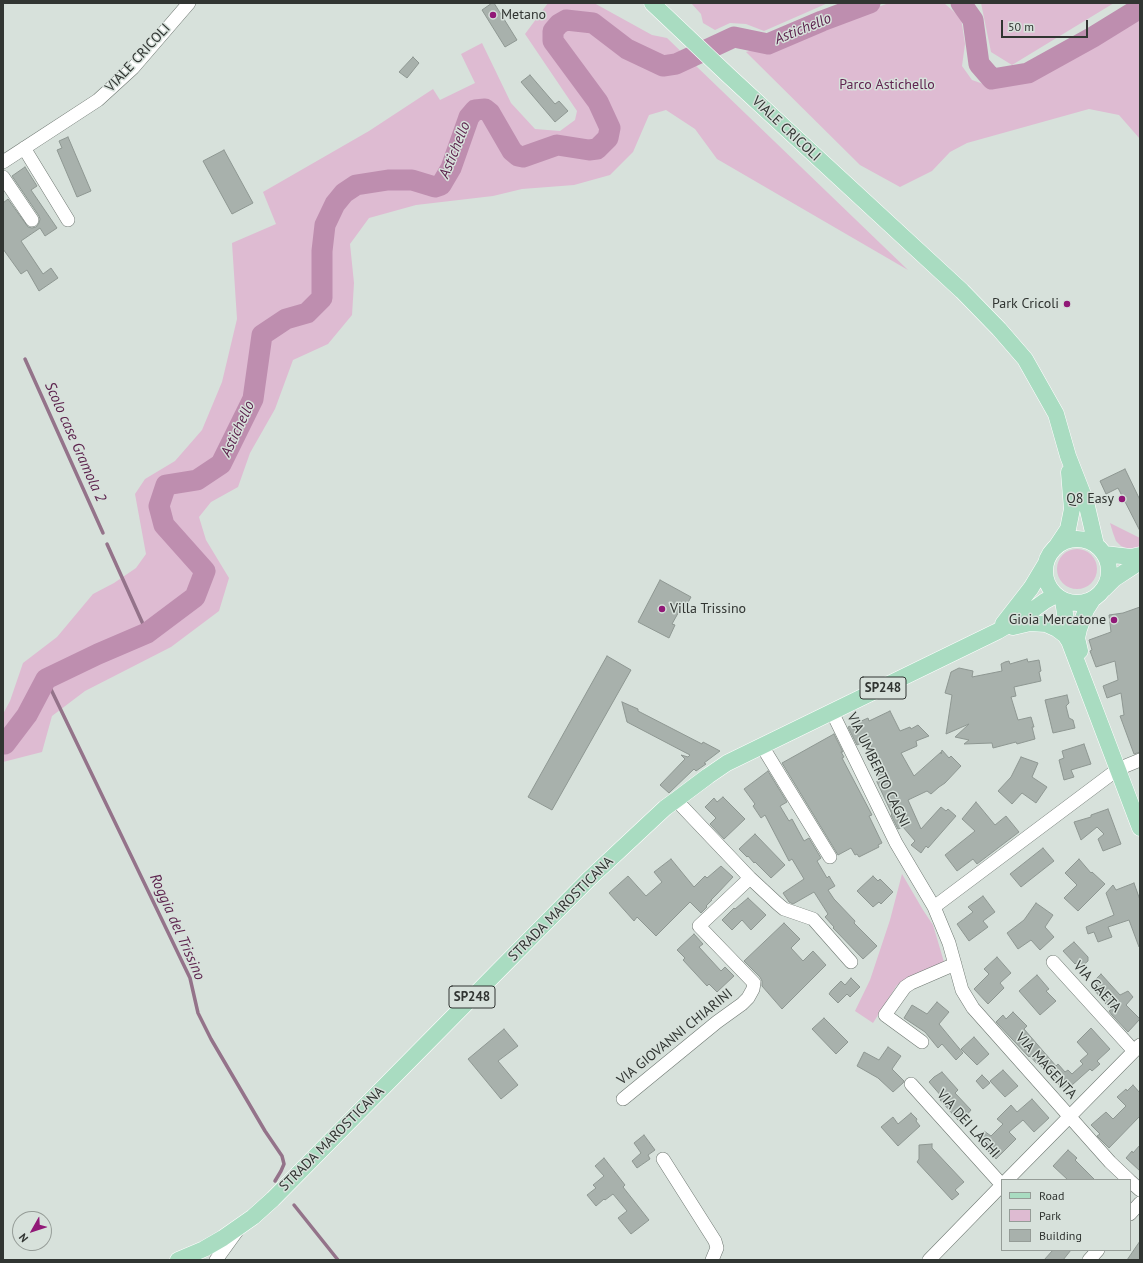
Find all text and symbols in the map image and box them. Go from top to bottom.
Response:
place label: Metano [501,7,546,23]
water label: Astichello [772,9,834,49]
marker: Metano [488,10,498,20]
scale bar [1003,12,1090,38]
text: 50 m [1008,19,1034,34]
street label: VIALE CRICOLI [102,20,174,96]
park label: Parco Astichello [839,77,935,93]
street label: VIALE CRICOLI [748,93,824,165]
water label: Astichello [435,119,475,181]
place label: Park Cricoli [992,296,1059,312]
marker: Park Cricoli [1062,299,1072,309]
water label: Scolo case Gramola 2 [40,379,110,505]
water label: Astichello [217,398,259,460]
place label: Q8 Easy [1066,491,1114,507]
marker: Q8 Easy [1117,494,1127,504]
place label: Villa Trissino [670,601,746,617]
marker: Villa Trissino [657,604,667,614]
place label: Gioia Mercatone [1009,612,1106,628]
marker: Gioia Mercatone [1109,615,1119,625]
road number: SP248 [860,677,906,699]
street label: VIA UMBERTO CAGNI [843,710,913,830]
street label: STRADA MAROSTICANA [505,853,617,965]
water label: Roggia del Trissino [145,871,209,983]
street label: VIA GAETA [1070,958,1124,1016]
street label: VIA GIOVANNI CHIARINI [614,985,736,1089]
road number: SP248 [449,986,495,1008]
street label: VIA MAGENTA [1012,1029,1080,1103]
street label: STRADA MAROSTICANA [276,1083,388,1195]
street label: VIA DEI LAGHI [933,1087,1003,1161]
legend [1001,1179,1131,1251]
text: Road [1039,1188,1064,1203]
text: Park [1039,1208,1061,1223]
north arrow [12,1211,52,1251]
text: Building [1039,1228,1082,1243]
text: N [16,1231,31,1245]

